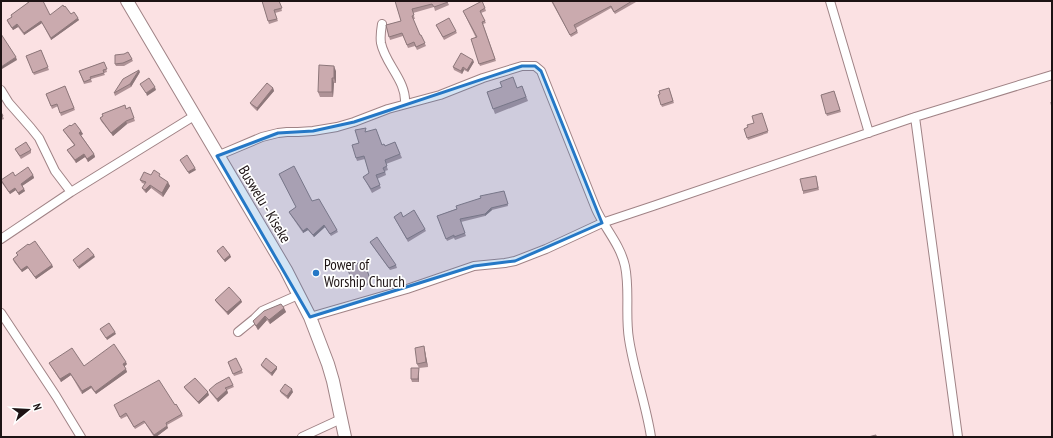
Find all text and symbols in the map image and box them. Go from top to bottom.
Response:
street label: Buswelu - Kiseke [234,162,296,246]
place label: Power of Worship Church [324,255,405,291]
marker: Power of Worship Church [311,268,321,278]
north arrow [8,390,48,430]
text: N [30,402,45,412]

